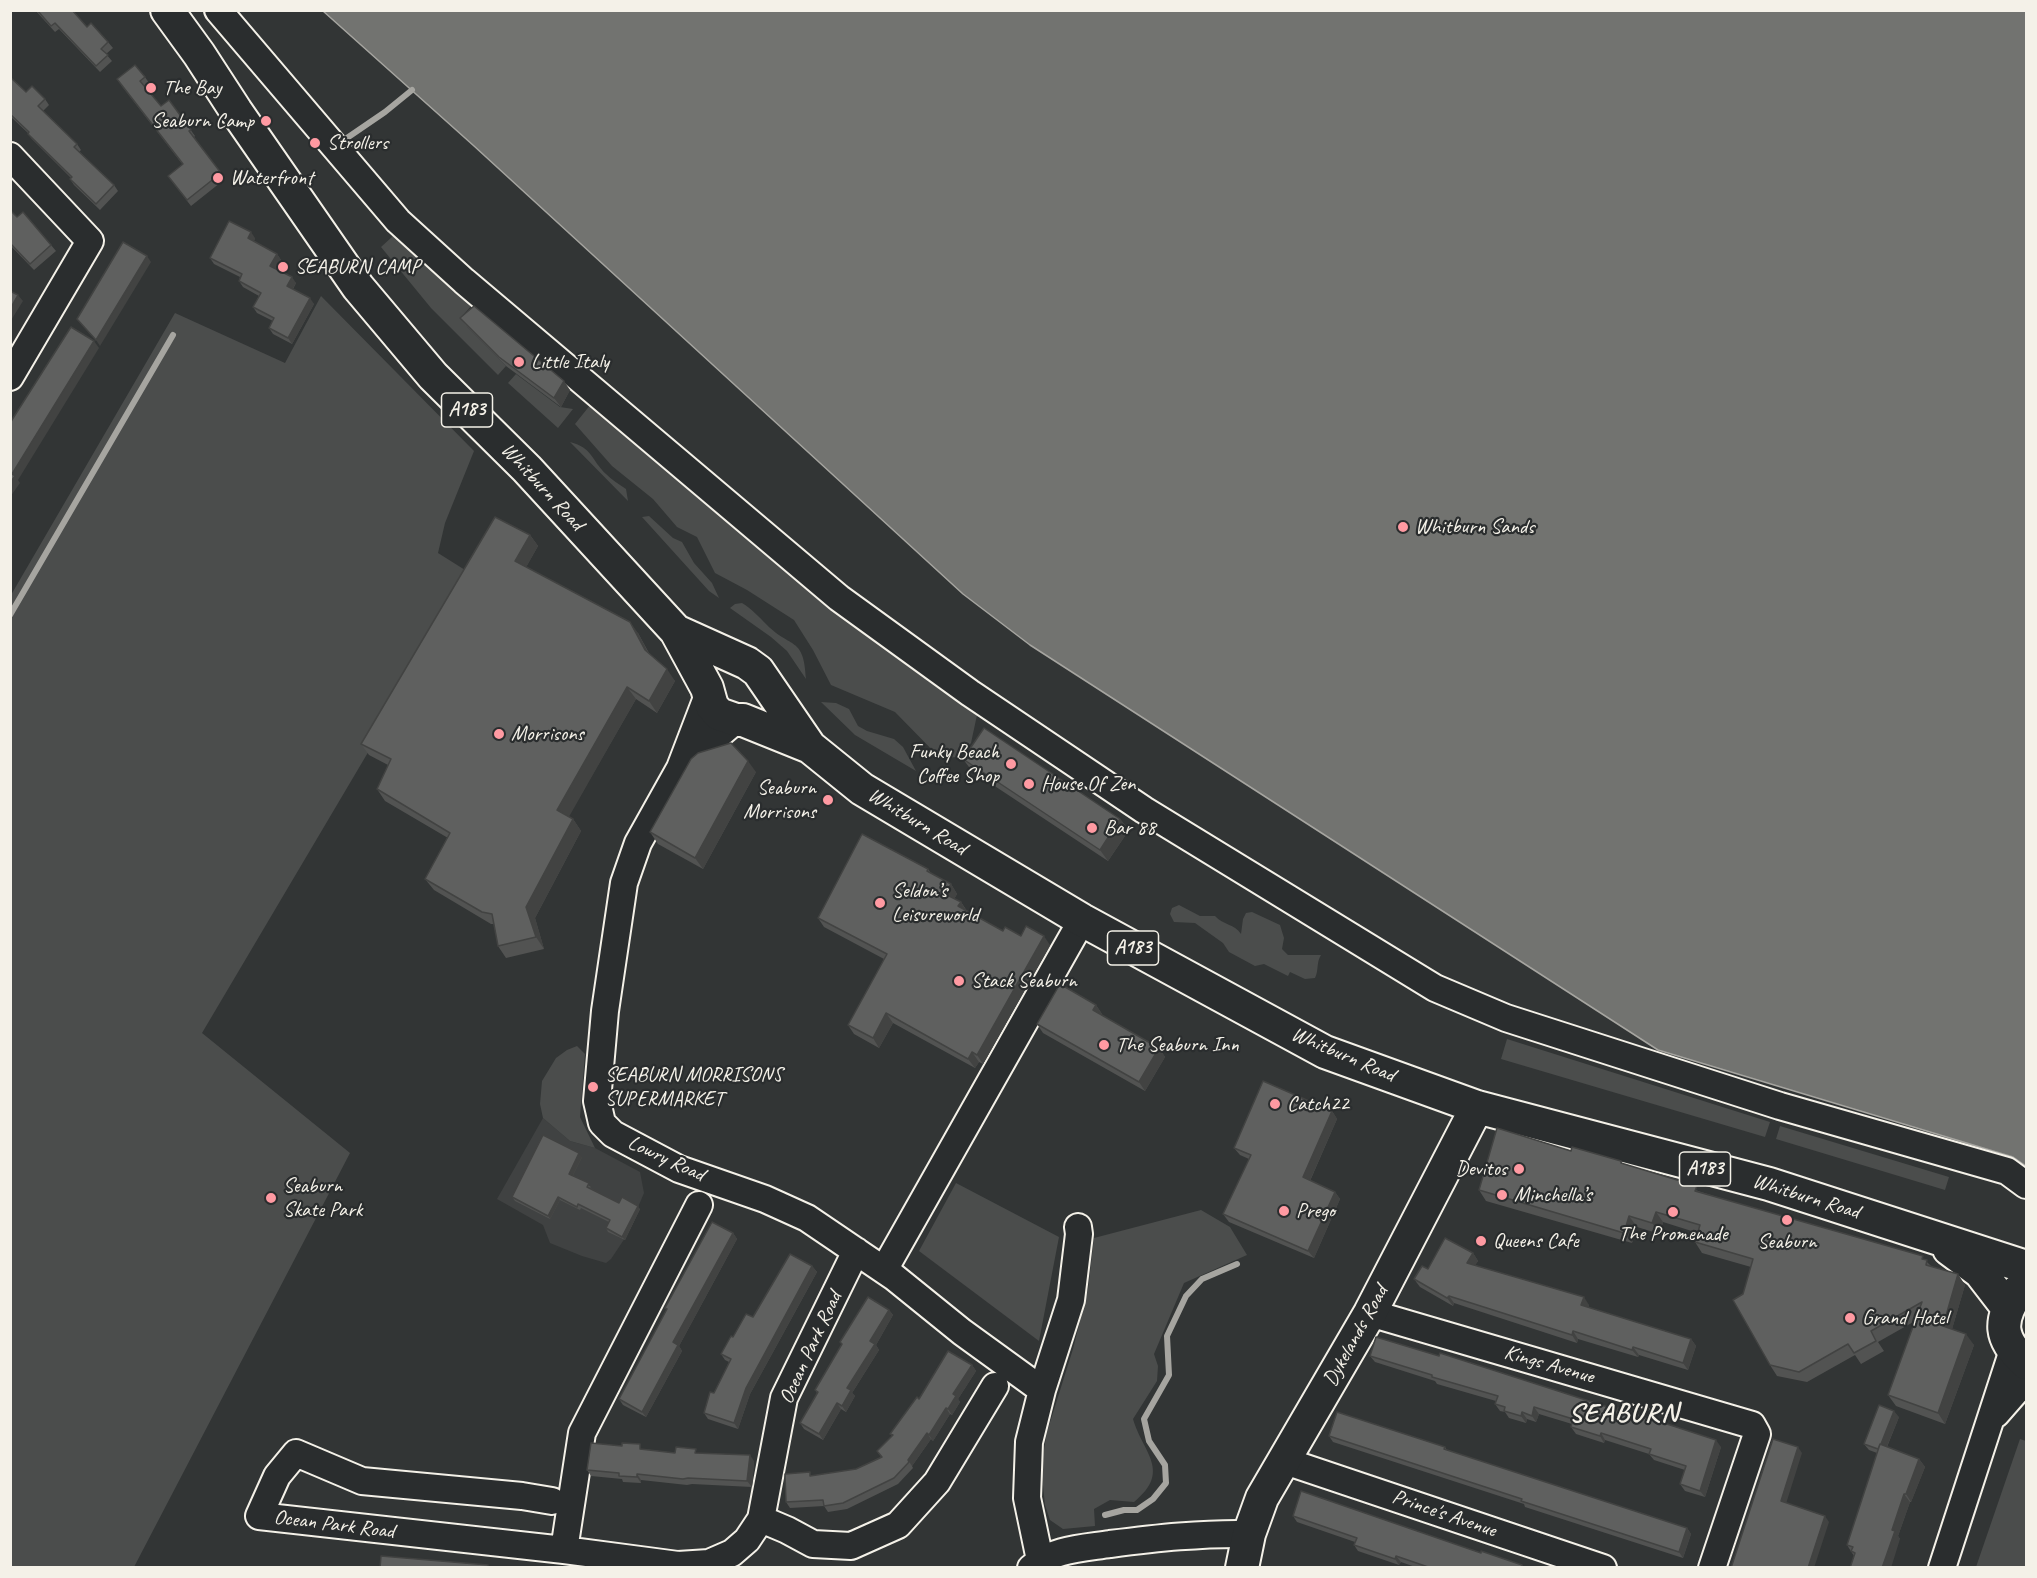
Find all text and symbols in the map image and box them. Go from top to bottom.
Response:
place label: The Bay [163,75,222,101]
marker: The Bay [144,81,158,95]
place label: Seaburn Camp [151,108,254,134]
marker: Seaburn Camp [259,114,273,128]
place label: Strollers [327,130,388,156]
marker: Strollers [308,136,322,150]
place label: Waterfront [230,165,313,191]
marker: Waterfront [211,171,225,185]
place label: SEABURN CAMP [295,254,420,280]
marker: SEABURN CAMP [276,260,290,274]
place label: Little Italy [531,349,609,375]
marker: Little Italy [512,355,526,369]
road number: A183 [442,393,492,427]
street label: Whitburn Road [495,438,589,536]
place label: Whitburn Sands [1415,514,1534,540]
marker: Whitburn Sands [1396,520,1410,534]
place label: Morrisons [511,721,584,747]
marker: Morrisons [492,727,506,741]
place label: Funky Beach Coffee Shop [909,739,999,789]
marker: Funky Beach Coffee Shop [1004,757,1018,771]
place label: House Of Zen [1041,771,1135,797]
place label: Seaburn Morrisons [743,775,816,825]
marker: House Of Zen [1022,777,1036,791]
street label: Whitburn Road [863,783,971,861]
marker: Seaburn Morrisons [821,793,835,807]
place label: Bar 88 [1104,815,1156,841]
marker: Bar 88 [1085,821,1099,835]
place label: Seldon’s Leisureworld [892,878,979,928]
marker: Seldon’s Leisureworld [873,896,887,910]
road number: A183 [1108,931,1158,965]
place label: Stack Seaburn [971,968,1077,994]
marker: Stack Seaburn [952,974,966,988]
street label: Whitburn Road [1287,1022,1399,1088]
place label: The Seaburn Inn [1116,1032,1239,1058]
marker: The Seaburn Inn [1097,1038,1111,1052]
place label: SEABURN MORRISONS SUPERMARKET [605,1062,782,1112]
marker: SEABURN MORRISONS SUPERMARKET [586,1080,600,1094]
place label: Catch22 [1287,1091,1349,1117]
marker: Catch22 [1268,1097,1282,1111]
street label: Lowry Road [624,1130,708,1188]
road number: A183 [1680,1152,1730,1186]
place label: Devitos [1455,1156,1507,1182]
marker: Devitos [1512,1162,1526,1176]
street label: Whitburn Road [1749,1169,1863,1225]
place label: Seaburn Skate Park [283,1173,362,1223]
place label: Minchella’s [1514,1182,1592,1208]
marker: Minchella’s [1495,1188,1509,1202]
marker: Seaburn Skate Park [264,1191,278,1205]
place label: Prego [1296,1198,1335,1224]
marker: Prego [1277,1204,1291,1218]
marker: The Promenade [1666,1205,1680,1219]
marker: Seaburn [1780,1213,1794,1227]
place label: The Promenade [1618,1221,1728,1247]
place label: Queens Cafe [1493,1228,1579,1254]
place label: Seaburn [1758,1229,1816,1255]
marker: Queens Cafe [1474,1234,1488,1248]
street label: Dykelands Road [1318,1281,1394,1391]
street label: Ocean Park Road [774,1288,848,1408]
place label: Grand Hotel [1862,1305,1948,1331]
marker: Grand Hotel [1843,1311,1857,1325]
street label: Kings Avenue [1501,1340,1597,1390]
district label: SEABURN [1570,1398,1678,1430]
street label: Prince's Avenue [1389,1484,1499,1544]
street label: Ocean Park Road [272,1505,396,1545]

